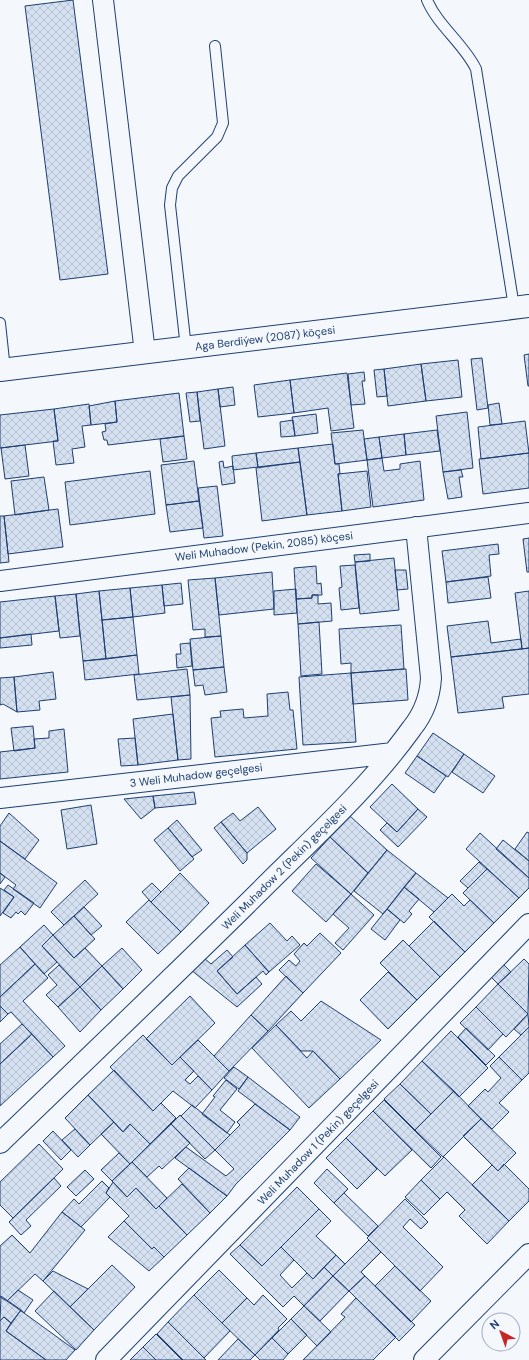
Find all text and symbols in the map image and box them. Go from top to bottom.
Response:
street label: Aga Berdiýew (2087) köçesi [194,322,336,354]
street label: Weli Muhadow (Pekin, 2085) köçesi [174,528,354,564]
street label: 3 Weli Muhadow geçelgesi [129,760,263,790]
street label: Weli Muhadow 2 (Pekin) geçelgesi [218,801,350,933]
street label: Weli Muhadow 1 (Pekin) geçelgesi [254,1077,382,1207]
north arrow [481,1312,521,1352]
text: N [487,1317,502,1332]

